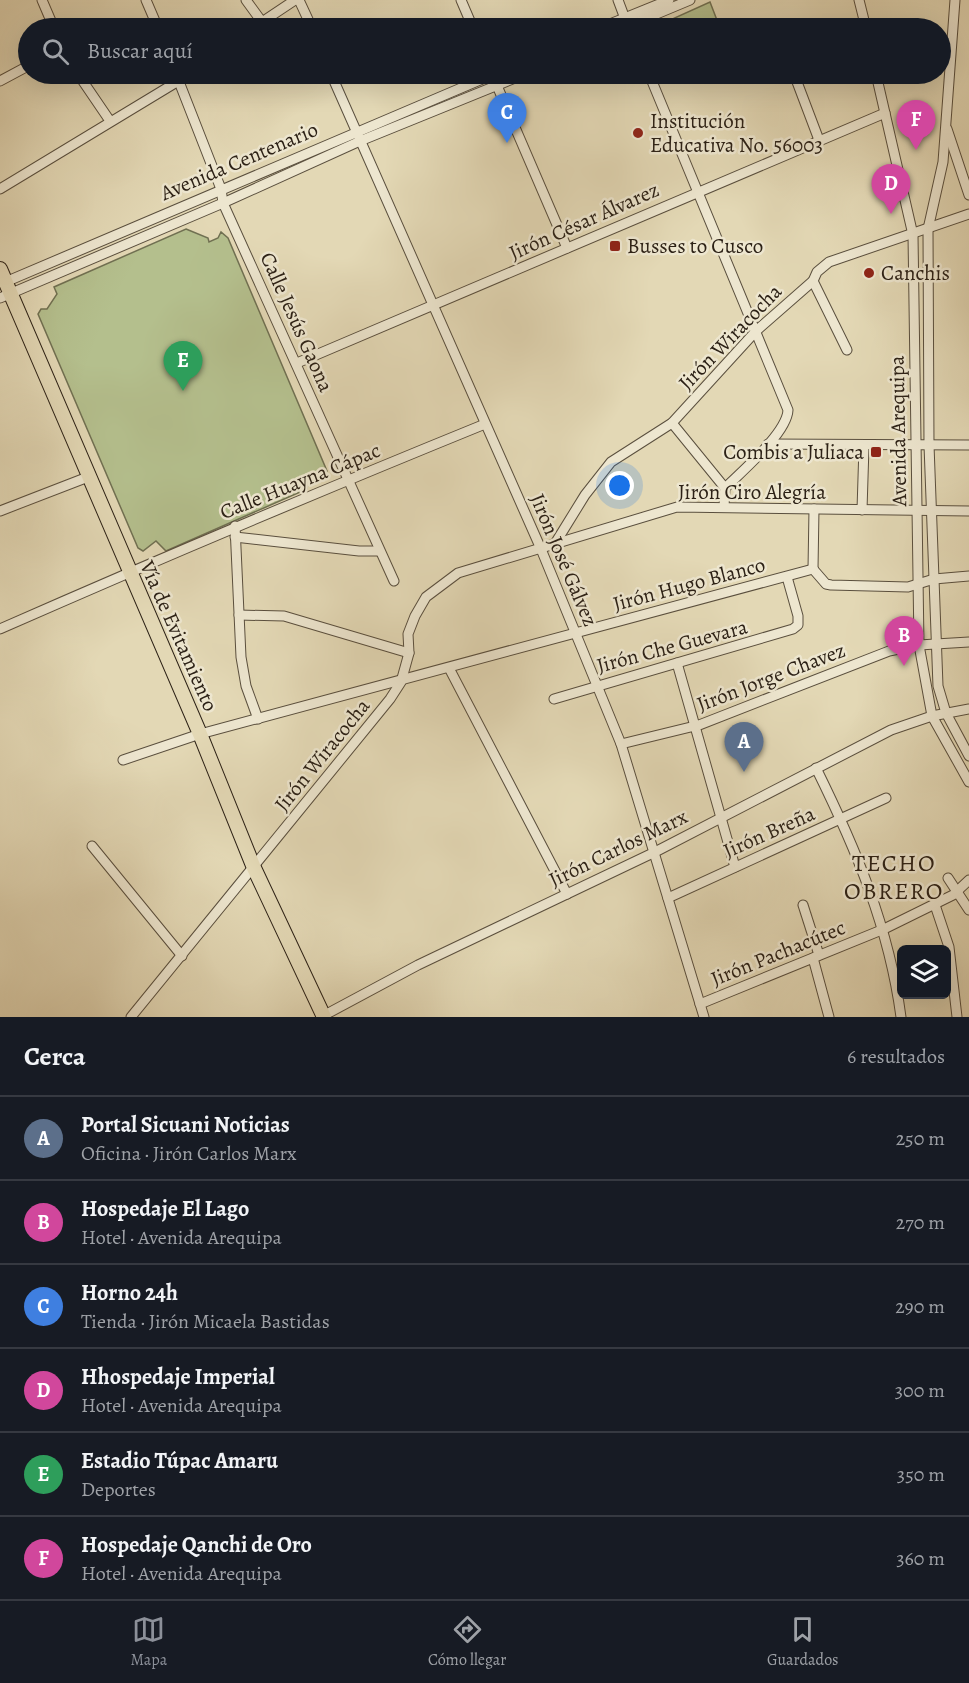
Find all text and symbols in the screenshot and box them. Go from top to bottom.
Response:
search box [18,18,951,84]
icon: search [39,35,72,68]
text: Buscar aquí [87,36,193,66]
pin: C [488,94,526,143]
pin: F [896,100,936,150]
place label: Institución Educativa No. 56003 [650,107,823,159]
street label: Avenida Centenario [155,115,322,207]
marker: Institución Educativa No. 56003 [631,126,645,140]
pin: D [872,164,910,214]
street label: Jirón César Álvarez [505,175,663,267]
place label: Busses to Cusco [627,232,763,260]
marker: Busses to Cusco [608,239,622,253]
street label: Calle Jesús Gaona [254,248,340,396]
place label: Canchis [881,259,950,287]
marker: Canchis [862,266,876,280]
street label: Jirón Wiracocha [672,278,788,396]
pin: E [164,342,202,391]
street label: Avenida Arequipa [883,355,913,508]
street label: Calle Huayna Cápac [216,436,385,526]
place label: Combis a Juliaca [723,438,864,466]
marker: Combis a Juliaca [869,445,883,459]
your location [605,471,634,500]
street label: Jirón Ciro Alegría [678,478,826,506]
street label: Jirón José Gálvez [523,489,605,631]
street label: Jirón Hugo Blanco [610,550,768,618]
street label: Vía de Evitamiento [133,555,225,716]
street label: Jirón Che Guevara [594,612,751,680]
pin: B [884,616,924,666]
street label: Jirón Jorge Chavez [693,636,849,718]
street label: Jirón Wiracocha [268,693,376,817]
pin: A [724,722,764,772]
street label: Jirón Breña [719,799,819,865]
street label: Jirón Carlos Marx [544,802,692,894]
district label: TECHO OBRERO [844,847,944,907]
street label: Jirón Pachacútec [707,913,849,993]
map controls [897,945,951,999]
button: layers [897,945,951,999]
text: Cerca [24,1039,86,1074]
text: 6 resultados [847,1043,945,1070]
text: Portal Sicuani Noticias [81,1110,290,1140]
text: A [37,1125,50,1152]
text: 250 m [896,1125,945,1152]
text: Oficina · Jirón Carlos Marx [81,1140,297,1167]
text: Hospedaje El Lago [81,1194,249,1224]
text: B [37,1209,50,1236]
text: 270 m [896,1209,945,1236]
text: Hotel · Avenida Arequipa [81,1224,282,1251]
text: Horno 24h [81,1278,178,1308]
text: C [37,1293,50,1320]
text: 290 m [895,1293,945,1320]
text: Tienda · Jirón Micaela Bastidas [81,1308,330,1335]
text: Hhospedaje Imperial [81,1362,275,1392]
text: D [37,1377,50,1404]
text: 300 m [895,1377,945,1404]
text: Hotel · Avenida Arequipa [81,1392,282,1419]
text: Estadio Túpac Amaru [81,1446,278,1476]
text: E [38,1461,49,1488]
text: 350 m [897,1461,945,1488]
text: Deportes [81,1476,156,1503]
text: Hospedaje Qanchi de Oro [81,1530,312,1560]
text: F [38,1545,49,1572]
text: 360 m [896,1545,945,1572]
text: Hotel · Avenida Arequipa [81,1560,282,1587]
tab: Mapa [130,1613,167,1671]
tab: Cómo llegar [428,1613,506,1671]
tab: Guardados [767,1613,839,1671]

